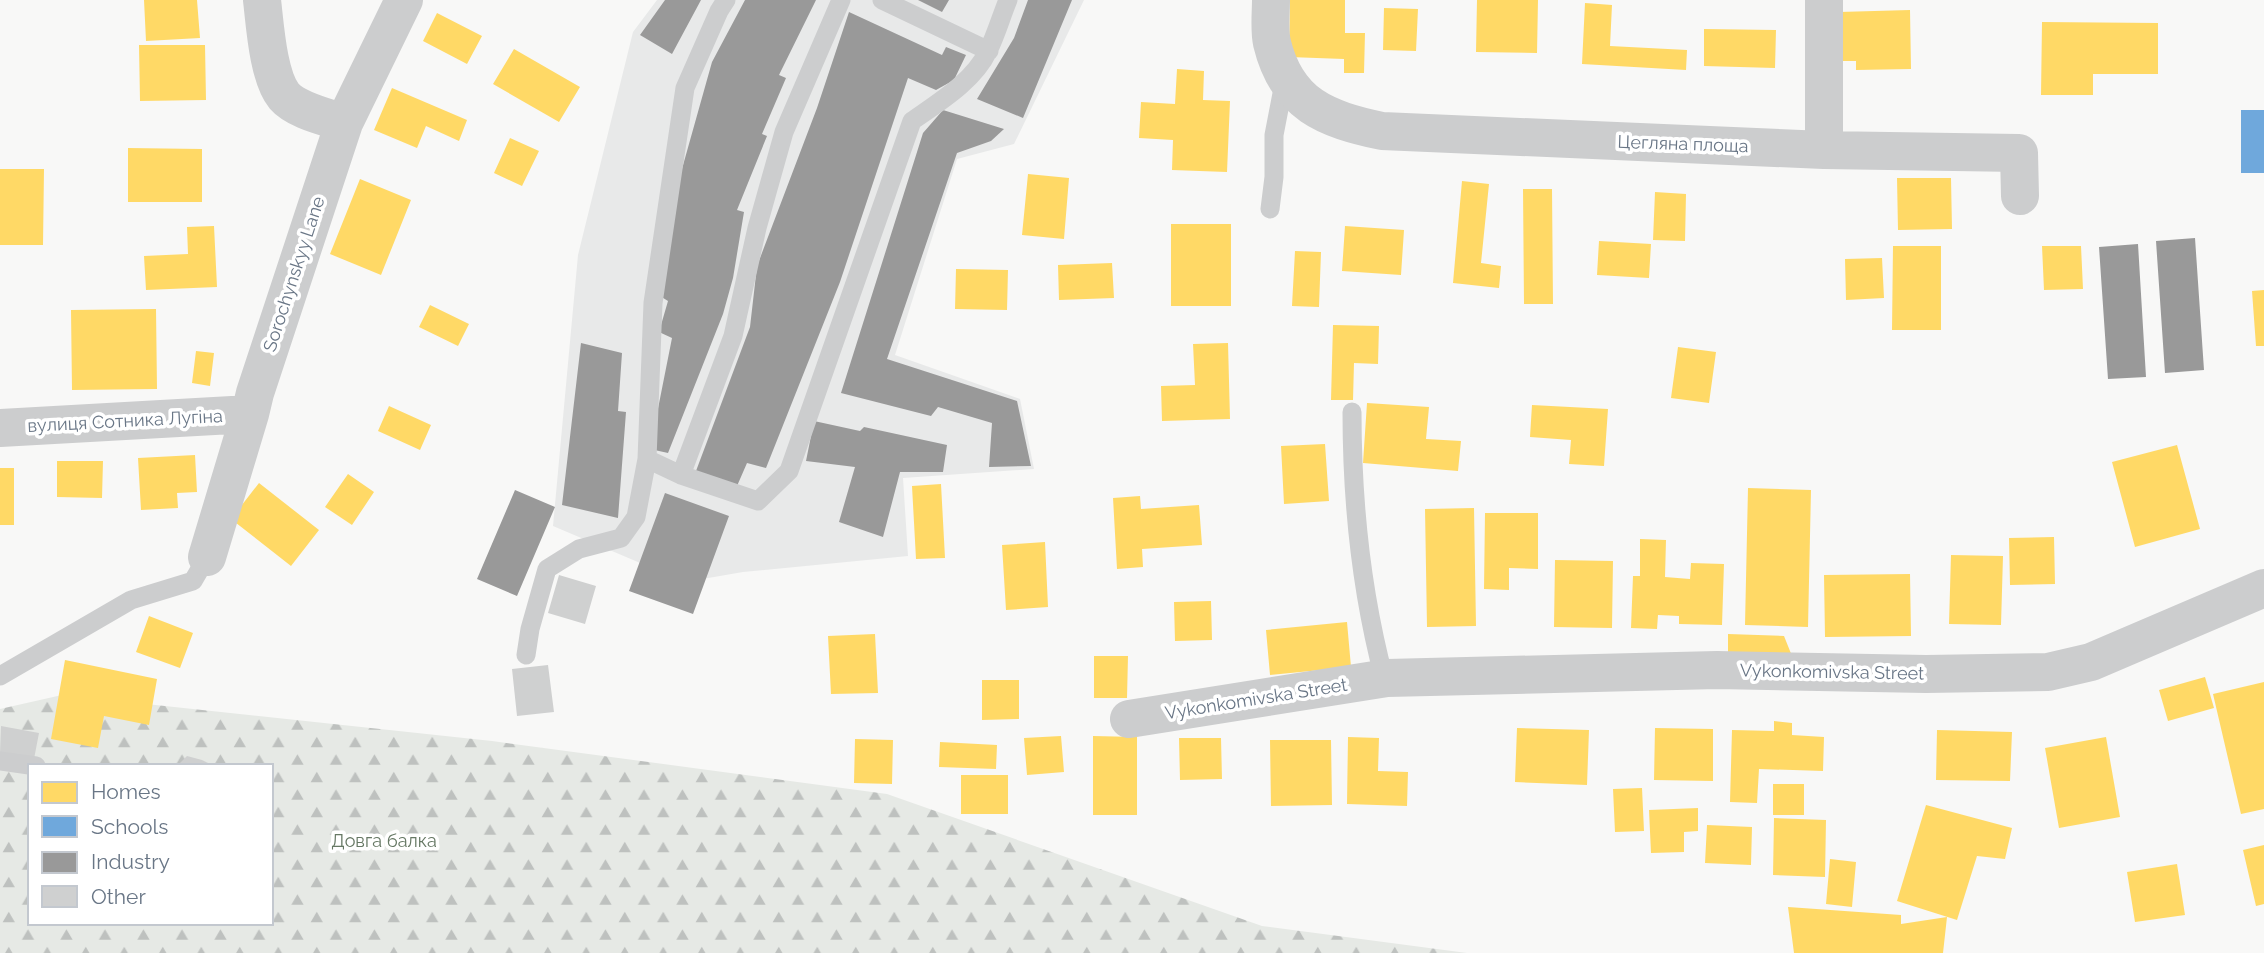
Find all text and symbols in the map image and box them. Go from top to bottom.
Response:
street label: Цегляна площа [1617,131,1749,156]
street label: Sorochynskyy Lane [259,193,329,354]
street label: вулиця Сотника Лугіна [27,405,223,436]
street label: Vykonkomivska Street [1740,659,1924,684]
street label: Vykonkomivska Street [1163,674,1349,723]
legend [28,764,273,925]
text: Homes [91,779,161,804]
text: Schools [91,814,168,839]
park label: Довга балка [331,830,437,851]
text: Industry [91,849,170,874]
text: Other [91,884,146,909]

